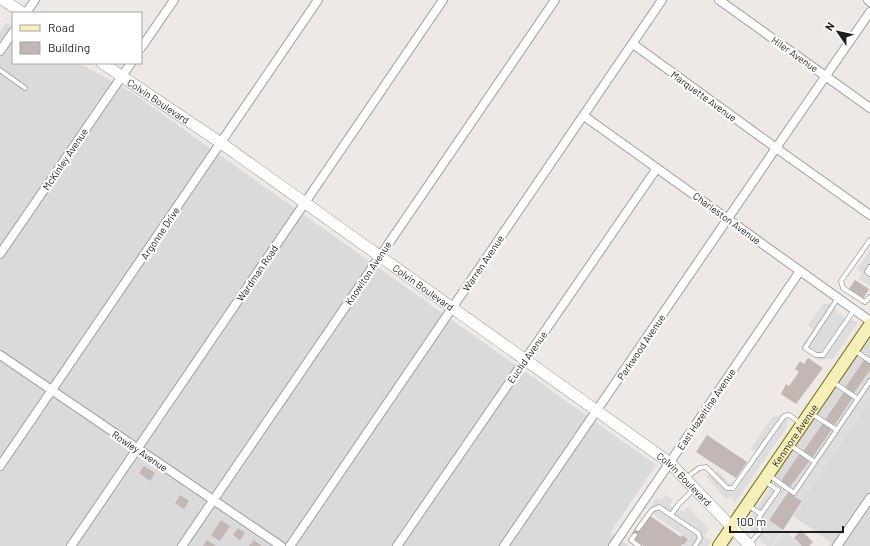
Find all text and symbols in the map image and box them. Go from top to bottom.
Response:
legend [12,12,142,64]
north arrow [818,12,858,52]
text: N [822,19,837,33]
text: Road [48,20,75,34]
street label: Hiler Avenue [769,34,821,74]
text: Building [48,40,90,54]
street label: Marquette Avenue [669,68,739,124]
street label: Colvin Boulevard [125,76,192,126]
street label: McKinley Avenue [40,126,90,192]
street label: Charleston Avenue [691,189,763,247]
street label: Argonne Drive [138,204,182,262]
street label: Warren Avenue [460,233,506,293]
street label: Knowlton Avenue [342,239,394,307]
street label: Wardman Road [234,243,280,303]
street label: Colvin Boulevard [391,262,456,313]
street label: Parkwood Avenue [615,312,667,382]
street label: Euclid Avenue [505,329,549,385]
street label: East Hazeltine Avenue [674,366,738,452]
street label: Kenmore Avenue [769,402,820,469]
street label: Rowley Avenue [110,428,170,474]
street label: Colvin Boulevard [655,450,714,508]
scale bar [730,508,843,534]
text: 100 m [736,514,766,528]

